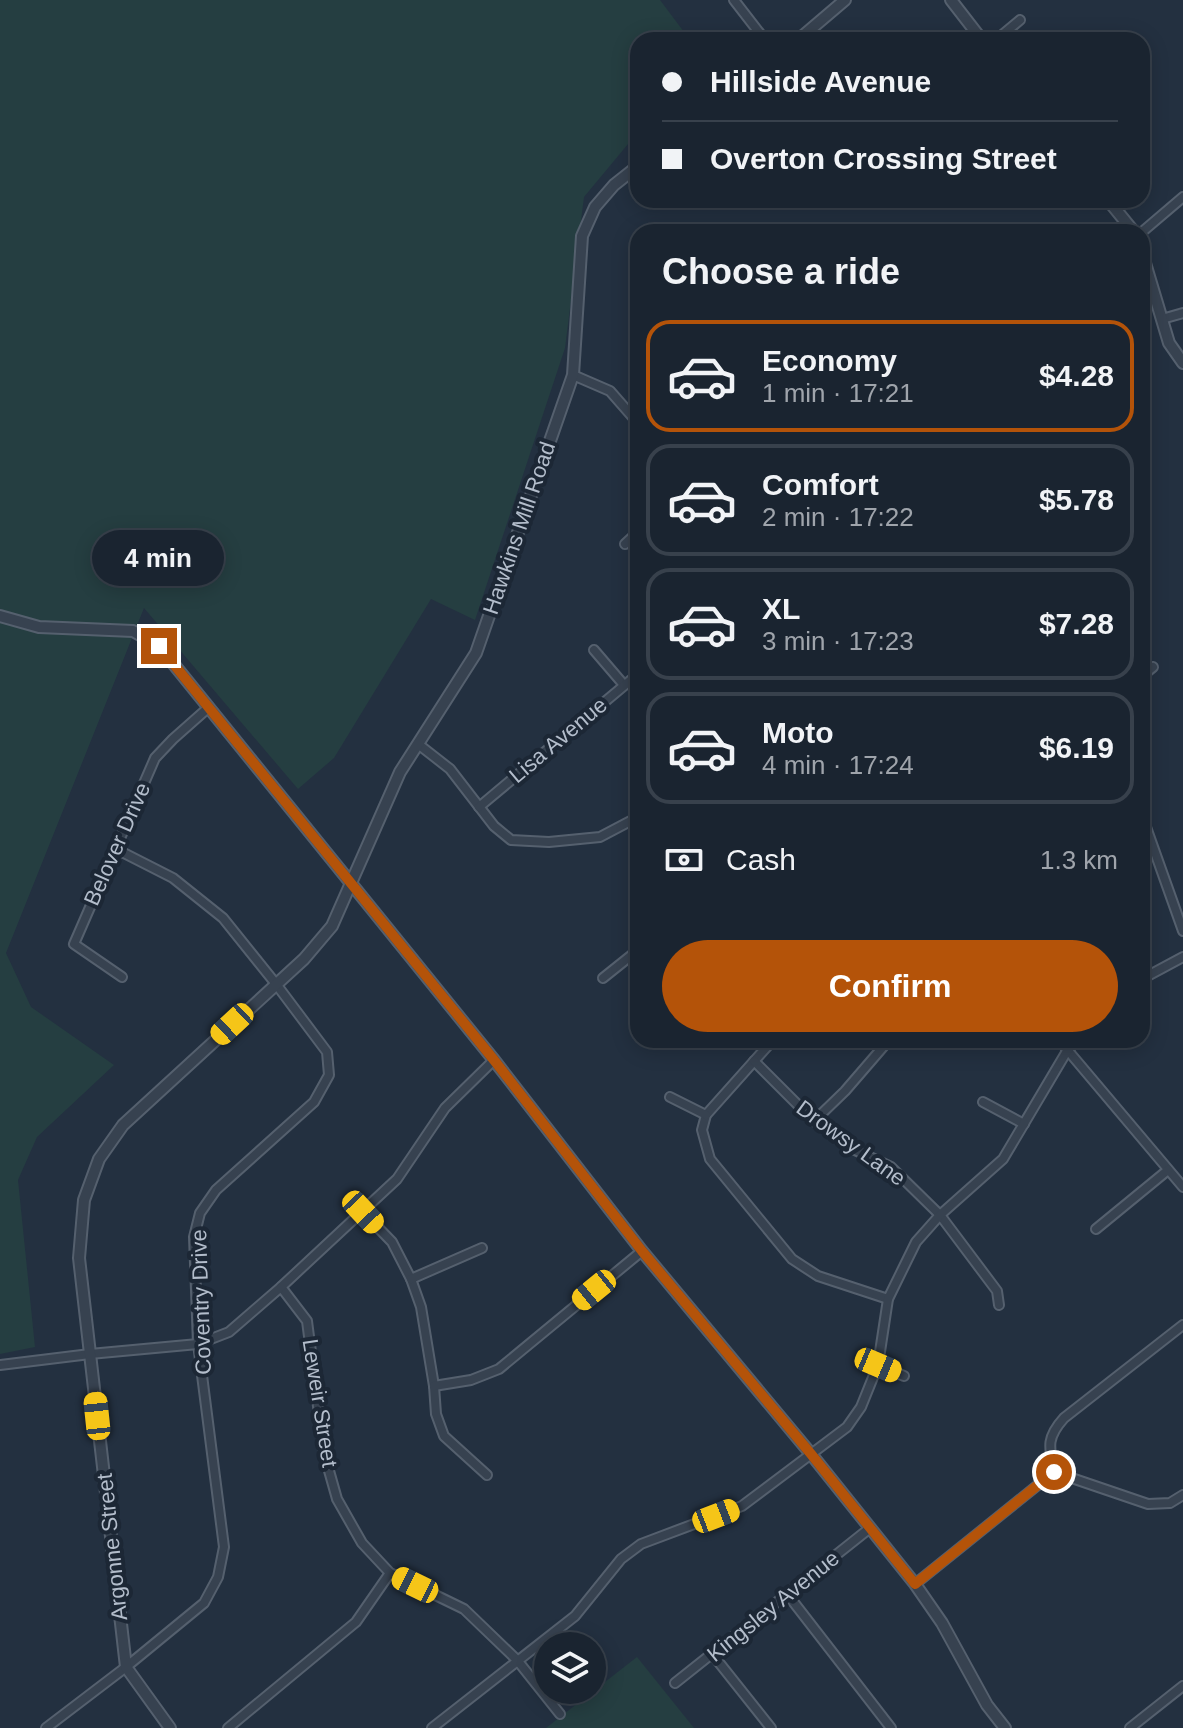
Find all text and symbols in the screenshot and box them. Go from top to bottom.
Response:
text: Hillside Avenue [710,65,931,98]
text: Overton Crossing Street [710,142,1057,175]
text: Choose a ride [662,251,900,292]
icon: car [666,340,738,412]
text: Economy [762,344,897,377]
text: $4.28 [1039,359,1114,392]
text: 1 min · 17:21 [762,378,914,408]
street label: Hawkins Mill Road [478,438,560,618]
icon: car [666,464,738,536]
text: Comfort [762,468,879,501]
text: $5.78 [1039,483,1114,516]
text: 2 min · 17:22 [762,502,914,532]
callout: 4 min [93,530,225,586]
text: 4 min [124,543,192,573]
icon: car [666,588,738,660]
text: XL [762,592,800,625]
text: $7.28 [1039,607,1114,640]
text: 3 min · 17:23 [762,626,914,656]
route end [141,628,177,664]
street label: Lisa Avenue [504,692,612,788]
icon: car [666,712,738,784]
text: Moto [762,716,834,749]
text: $6.19 [1039,731,1114,764]
text: 4 min · 17:24 [762,750,914,780]
street label: Belover Drive [79,779,155,909]
icon: cash [662,838,706,882]
text: Cash [726,843,796,876]
text: 1.3 km [1040,845,1118,875]
button: Confirm [662,940,1118,1032]
car [206,999,258,1049]
street label: Drowsy Lane [792,1095,910,1191]
car [338,1186,388,1238]
street label: Coventry Drive [186,1229,216,1375]
car [568,1266,620,1314]
street label: Leweir Street [298,1337,342,1469]
car [851,1345,905,1385]
car [83,1391,111,1441]
route start [1036,1454,1072,1490]
street label: Argonne Street [92,1472,132,1622]
car [689,1496,743,1536]
street label: Kingsley Avenue [702,1545,844,1667]
car [388,1564,442,1606]
map controls [534,1632,606,1704]
button: layers [534,1632,606,1704]

